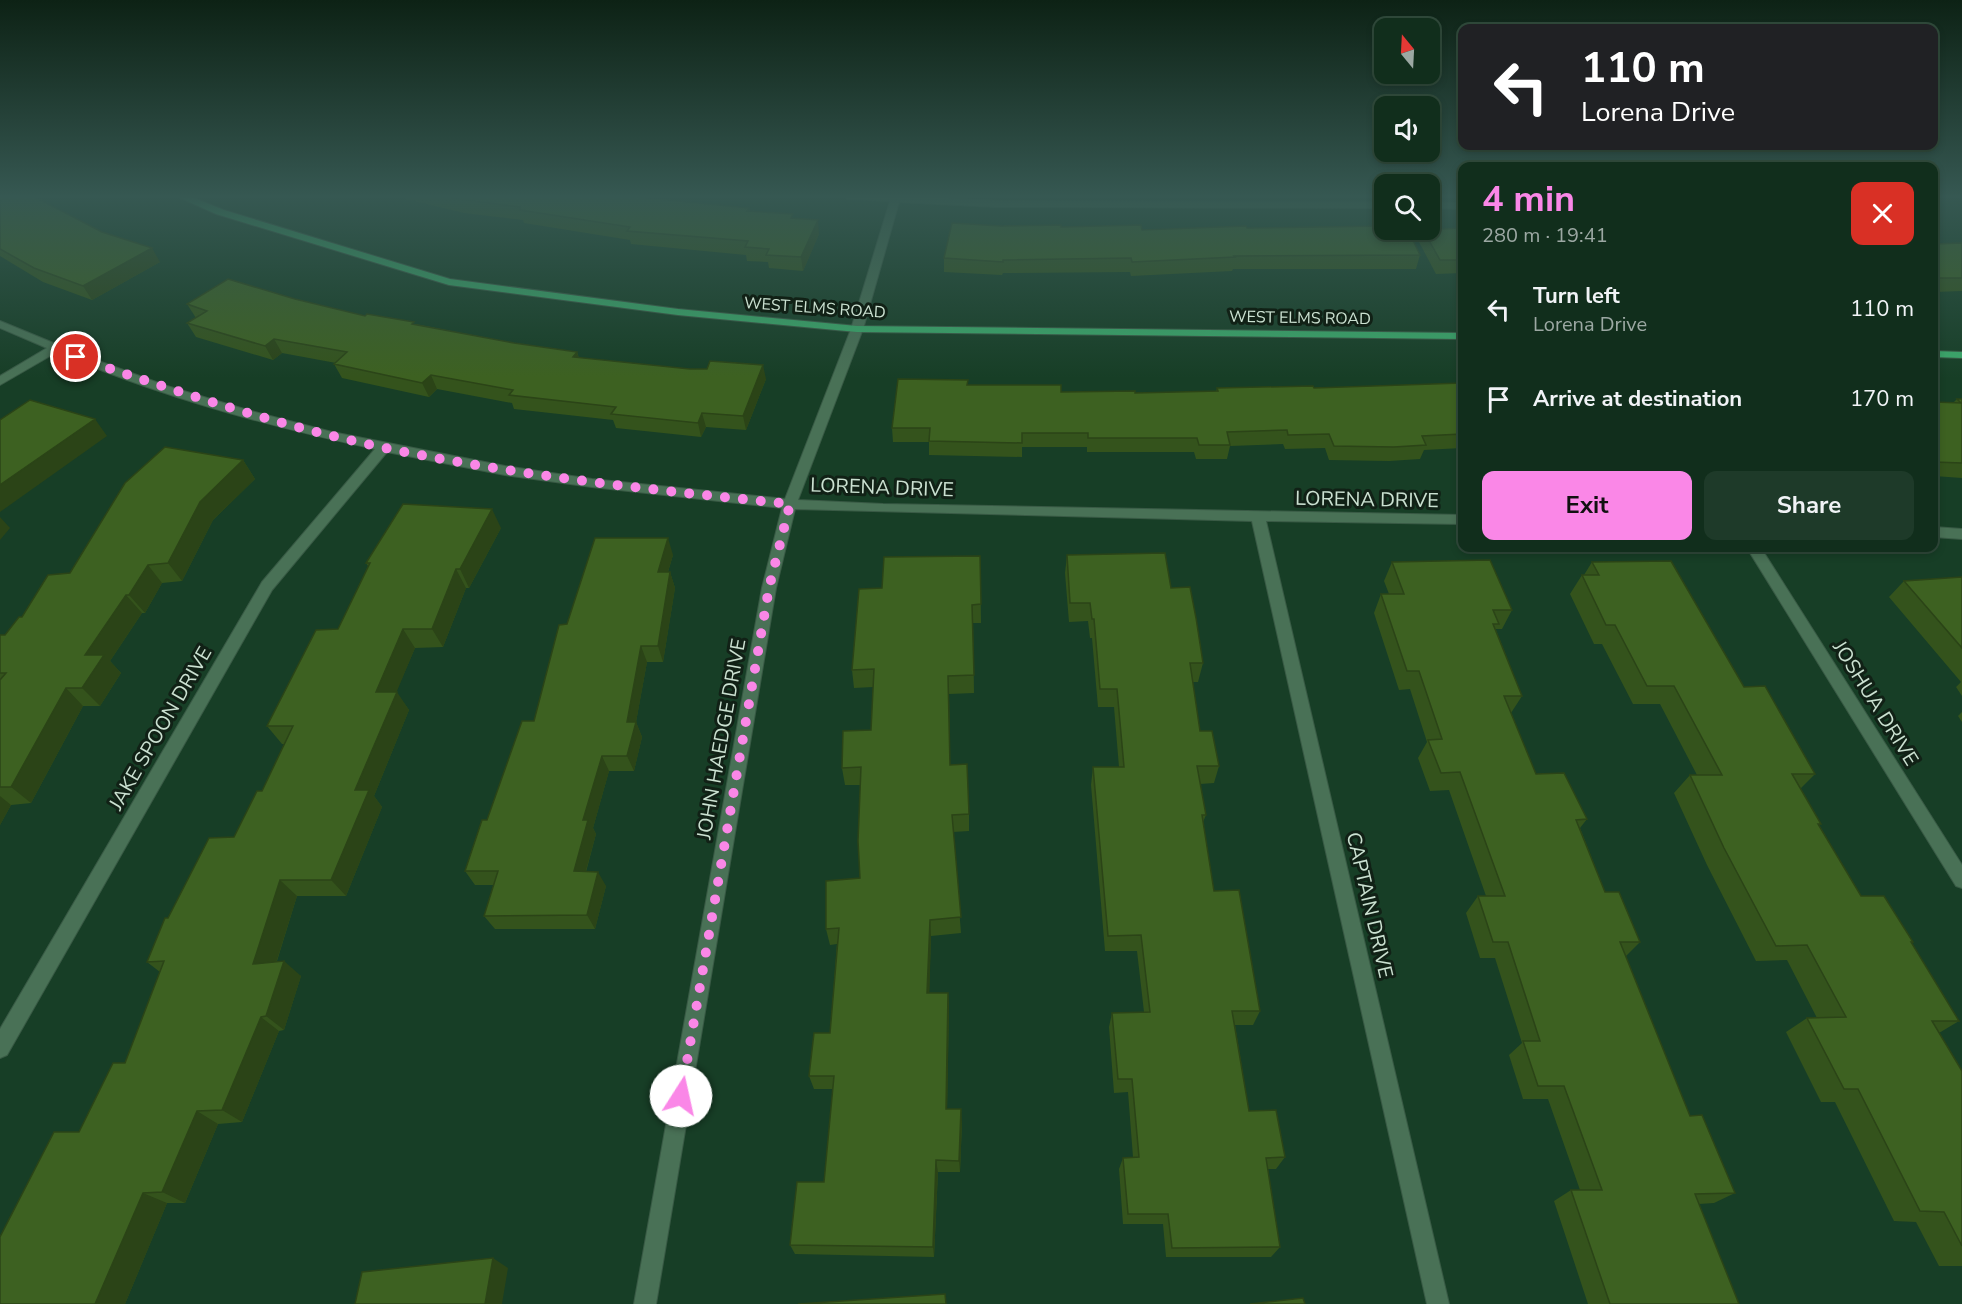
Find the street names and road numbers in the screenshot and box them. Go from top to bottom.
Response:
street label: WEST ELMS ROAD [743,292,887,324]
street label: WEST ELMS ROAD [1229,306,1371,330]
street label: LORENA DRIVE [810,471,954,504]
street label: LORENA DRIVE [1295,485,1439,514]
street label: JOSHUA DRIVE [1826,635,1925,771]
street label: JOHN HAEDGE DRIVE [690,637,752,843]
street label: JAKE SPOON DRIVE [102,642,218,816]
street label: CAPTAIN DRIVE [1340,830,1399,981]

